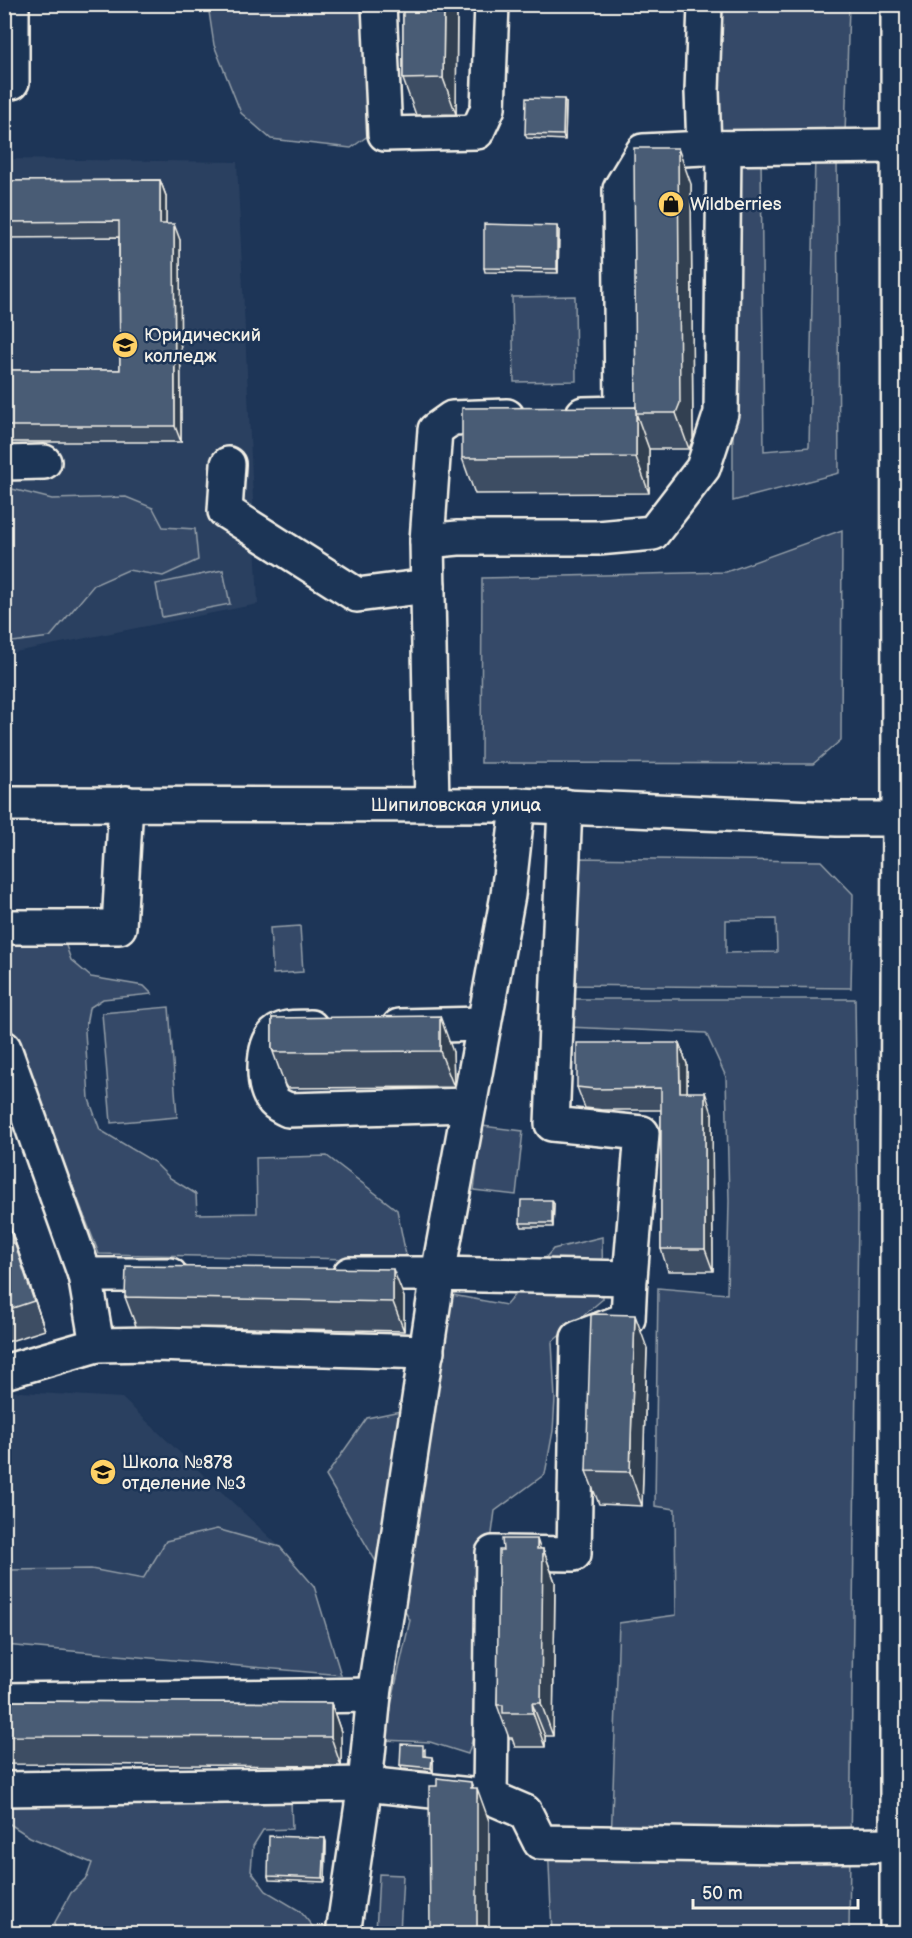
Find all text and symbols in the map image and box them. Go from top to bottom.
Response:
shop icon: Wildberries [656,189,686,219]
place label: Wildberries [690,194,782,215]
place label: Юридический колледж [144,325,261,367]
school or university icon: Юридический колледж [110,330,140,360]
street label: Шипиловская улица [371,795,542,816]
place label: Школа №878 отделение №3 [122,1452,246,1494]
school or university icon: Школа №878 отделение №3 [88,1457,118,1487]
scale bar [693,1872,858,1910]
text: 50 m [702,1883,743,1904]

